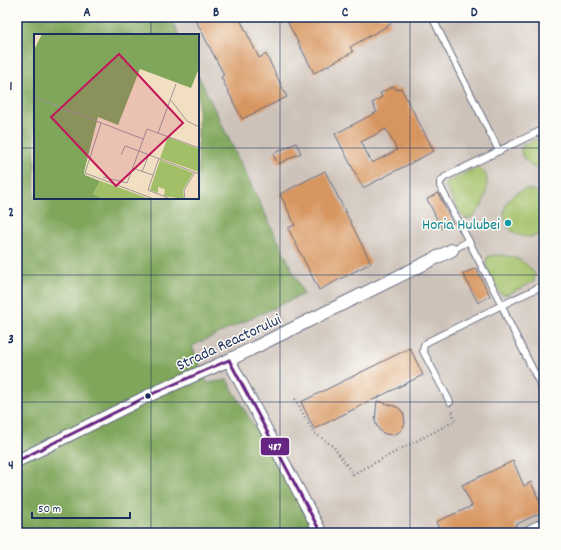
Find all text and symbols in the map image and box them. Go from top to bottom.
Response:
text: A [83,4,91,23]
text: B [213,4,219,23]
text: C [342,4,349,23]
text: D [471,4,478,23]
inset map [34,34,199,199]
text: 1 [10,78,13,97]
text: 2 [8,204,14,223]
place label: Horia Hulubei [422,214,500,237]
marker: Horia Hulubei [503,218,513,228]
street label: Strada Reactorului [173,309,285,378]
text: 3 [8,331,14,350]
unlabelled marker [143,391,153,401]
line badge: 487 [260,437,290,456]
text: 487 [268,440,282,456]
text: 4 [8,457,14,476]
scale bar [32,494,130,520]
text: 50 m [38,501,61,518]

